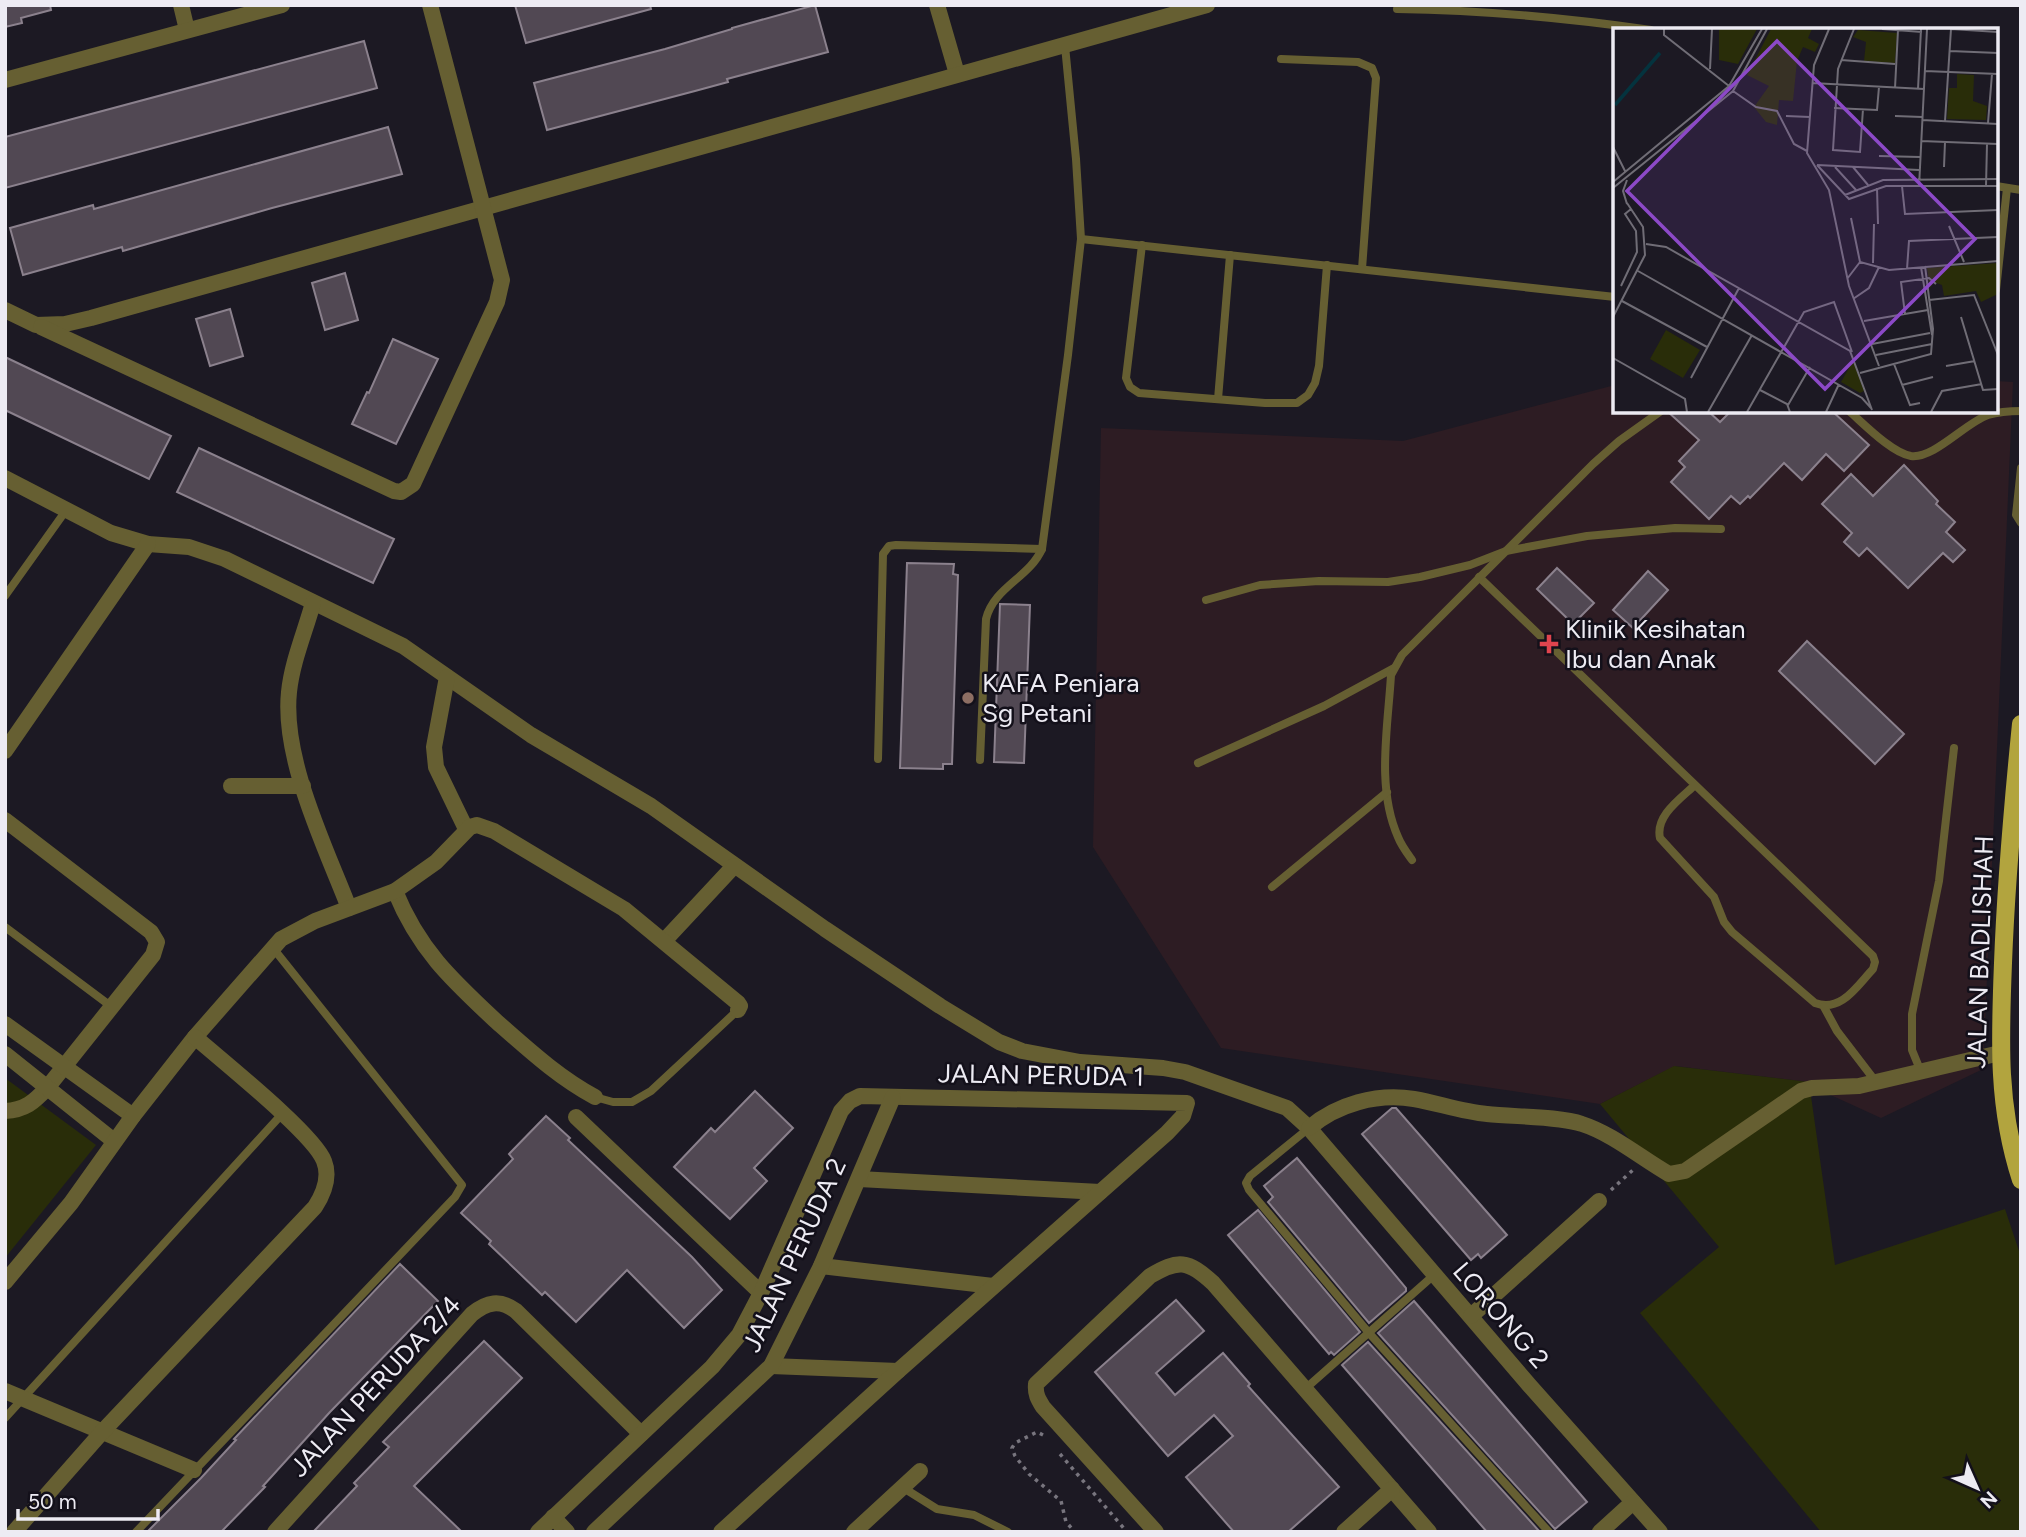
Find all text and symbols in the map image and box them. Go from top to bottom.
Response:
inset map [1613,28,1998,413]
place label: Klinik Kesihatan Ibu dan Anak [1565,613,1745,675]
marker: Klinik Kesihatan Ibu dan Anak [1539,634,1559,654]
place label: KAFA Penjara Sg Petani [982,667,1139,729]
marker: KAFA Penjara Sg Petani [960,690,976,706]
street label: JALAN BADLISHAH [1960,835,2000,1069]
street label: JALAN PERUDA 1 [938,1057,1144,1093]
street label: JALAN PERUDA 2 [735,1153,853,1357]
street label: LORONG 2 [1446,1255,1556,1375]
street label: JALAN PERUDA 2/4 [283,1289,467,1483]
north arrow [1942,1453,2012,1523]
scale bar [18,1478,158,1522]
text: N [1975,1486,2002,1513]
text: 50 m [28,1489,77,1514]

